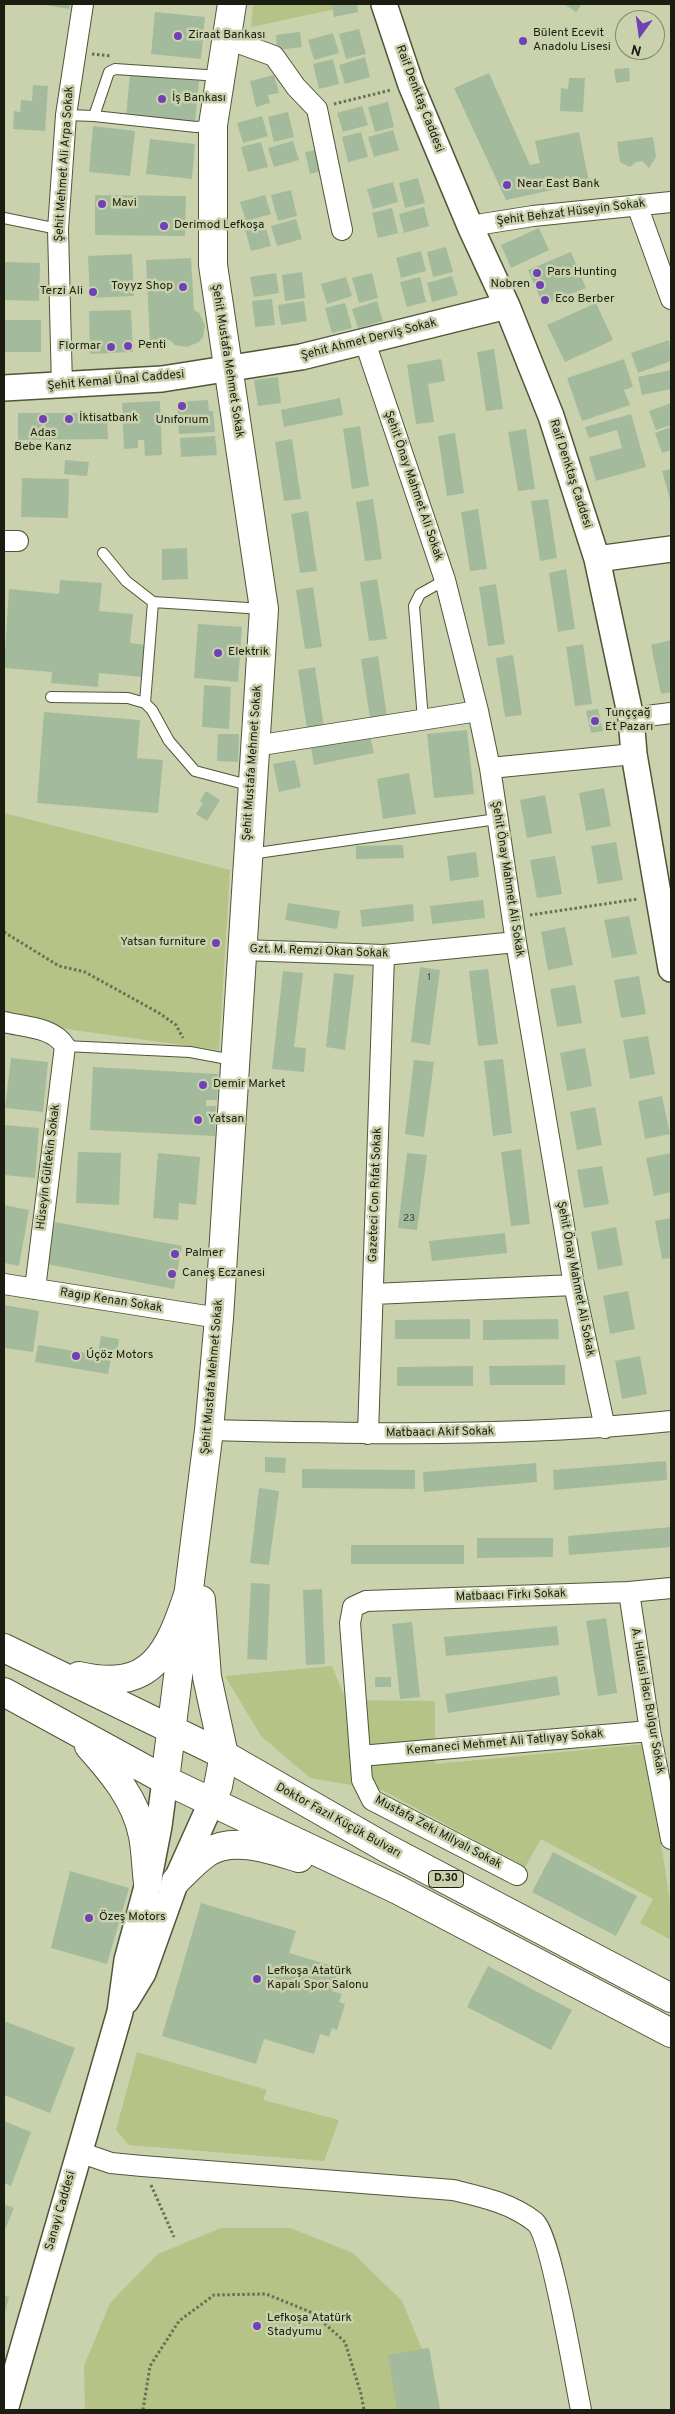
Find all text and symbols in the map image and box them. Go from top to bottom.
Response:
north arrow [615,10,665,60]
place label: Bülent Ecevit Anadolu Lisesi [533,27,611,55]
place label: Ziraat Bankası [188,29,265,43]
marker: Ziraat Bankası [172,30,184,42]
marker: Bülent Ecevit Anadolu Lisesi [517,35,529,47]
text: N [630,40,643,59]
street label: Raif Denktaş Caddesi [392,43,446,155]
street label: Şehit Mehmet Ali Arpa Sokak [52,86,78,242]
place label: İş Bankası [172,92,226,106]
marker: İş Bankası [156,93,168,105]
place label: Near East Bank [517,178,600,192]
marker: Near East Bank [501,179,513,191]
place label: Mavi [112,197,137,211]
street label: Şehit Behzat Hüseyin Sokak [496,197,646,229]
marker: Mavi [96,198,108,210]
place label: Derimod Lefkoşa [174,219,264,233]
marker: Derimod Lefkoşa [158,220,170,232]
place label: Pars Hunting [547,266,617,280]
marker: Pars Hunting [531,267,543,279]
place label: Nobren [490,278,530,292]
marker: Nobren [534,279,546,291]
place label: Toyyz Shop [111,280,173,294]
marker: Toyyz Shop [177,281,189,293]
street label: Şehit Mustafa Mehmet Sokak [208,283,246,439]
place label: Terzi Ali [40,285,83,299]
marker: Terzi Ali [87,286,99,298]
place label: Eco Berber [555,293,615,307]
marker: Eco Berber [539,294,551,306]
street label: Şehit Ahmet Derviş Sokak [300,316,438,364]
place label: Penti [138,339,166,353]
place label: Flormar [59,340,101,354]
marker: Penti [122,340,134,352]
marker: Flormar [105,341,117,353]
street label: Şehit Kemal Ünal Caddesi [47,368,185,394]
marker: Unıforıum [176,400,188,412]
street label: Şehit Önay Mahmet Ali Sokak [381,409,445,563]
place label: İktisatbank [79,412,138,426]
marker: Adas Bebe Kanz [37,413,49,425]
marker: İktisatbank [63,413,75,425]
place label: Unıforıum [155,414,209,428]
street label: Raif Denktaş Caddesi [546,418,594,530]
place label: Adas Bebe Kanz [14,427,72,455]
place label: Elektrik [228,646,269,660]
marker: Elektrik [212,647,224,659]
street label: Şehit Mustafa Mehmet Sokak [240,685,266,841]
place label: Tunççağ Et Pazarı [605,707,653,735]
marker: Tunççağ Et Pazarı [589,715,601,727]
street label: Şehit Önay Mahmet Ali Sokak [488,800,526,958]
place label: Yatsan furniture [120,936,206,950]
marker: Yatsan furniture [210,937,222,949]
street label: Gzt. M. Remzi Okan Sokak [249,942,389,962]
house number: 1 [427,972,431,984]
place label: Demir Market [213,1078,286,1092]
marker: Demir Market [197,1079,209,1091]
street label: Hüseyin Gültekin Sokak [34,1103,64,1231]
place label: Yatsan [208,1113,244,1127]
marker: Yatsan [192,1114,204,1126]
street label: Gazeteci Con Rıfat Sokak [366,1127,386,1263]
street label: Şehit Önay Mahmet Ali Sokak [553,1200,597,1358]
house number: 23 [403,1213,415,1225]
place label: Palmer [185,1247,223,1261]
marker: Palmer [169,1248,181,1260]
place label: Caneş Eczanesi [182,1267,265,1281]
marker: Caneş Eczanesi [166,1268,178,1280]
street label: Ragıp Kenan Sokak [59,1286,163,1316]
street label: Şehit Mustafa Mehmet Sokak [199,1299,227,1455]
place label: Úçöz Motors [86,1349,153,1363]
marker: Úçöz Motors [70,1350,82,1362]
street label: Matbaacı Akif Sokak [386,1425,494,1441]
street label: Matbaacı Firkı Sokak [456,1587,566,1605]
street label: A. Hulusi Hacı Bulgur Sokak [627,1627,667,1775]
street label: Kemaneci Mehmet Ali Tatlıyay Sokak [406,1727,604,1759]
street label: Doktor Fazıl Küçük Bulvarı [273,1781,403,1861]
street label: Mustafa Zeki Milyalı Sokak [372,1793,504,1873]
road number: D.30 [428,1870,464,1888]
place label: Özeş Motors [99,1911,166,1925]
marker: Özeş Motors [83,1912,95,1924]
place label: Lefkoşa Atatürk Kapalı Spor Salonu [267,1965,369,1993]
marker: Lefkoşa Atatürk Kapalı Spor Salonu [251,1973,263,1985]
street label: Sanayi Caddesi [43,2170,79,2252]
place label: Lefkoşa Atatürk Stadyumu [267,2312,352,2340]
marker: Lefkoşa Atatürk Stadyumu [251,2320,263,2332]

